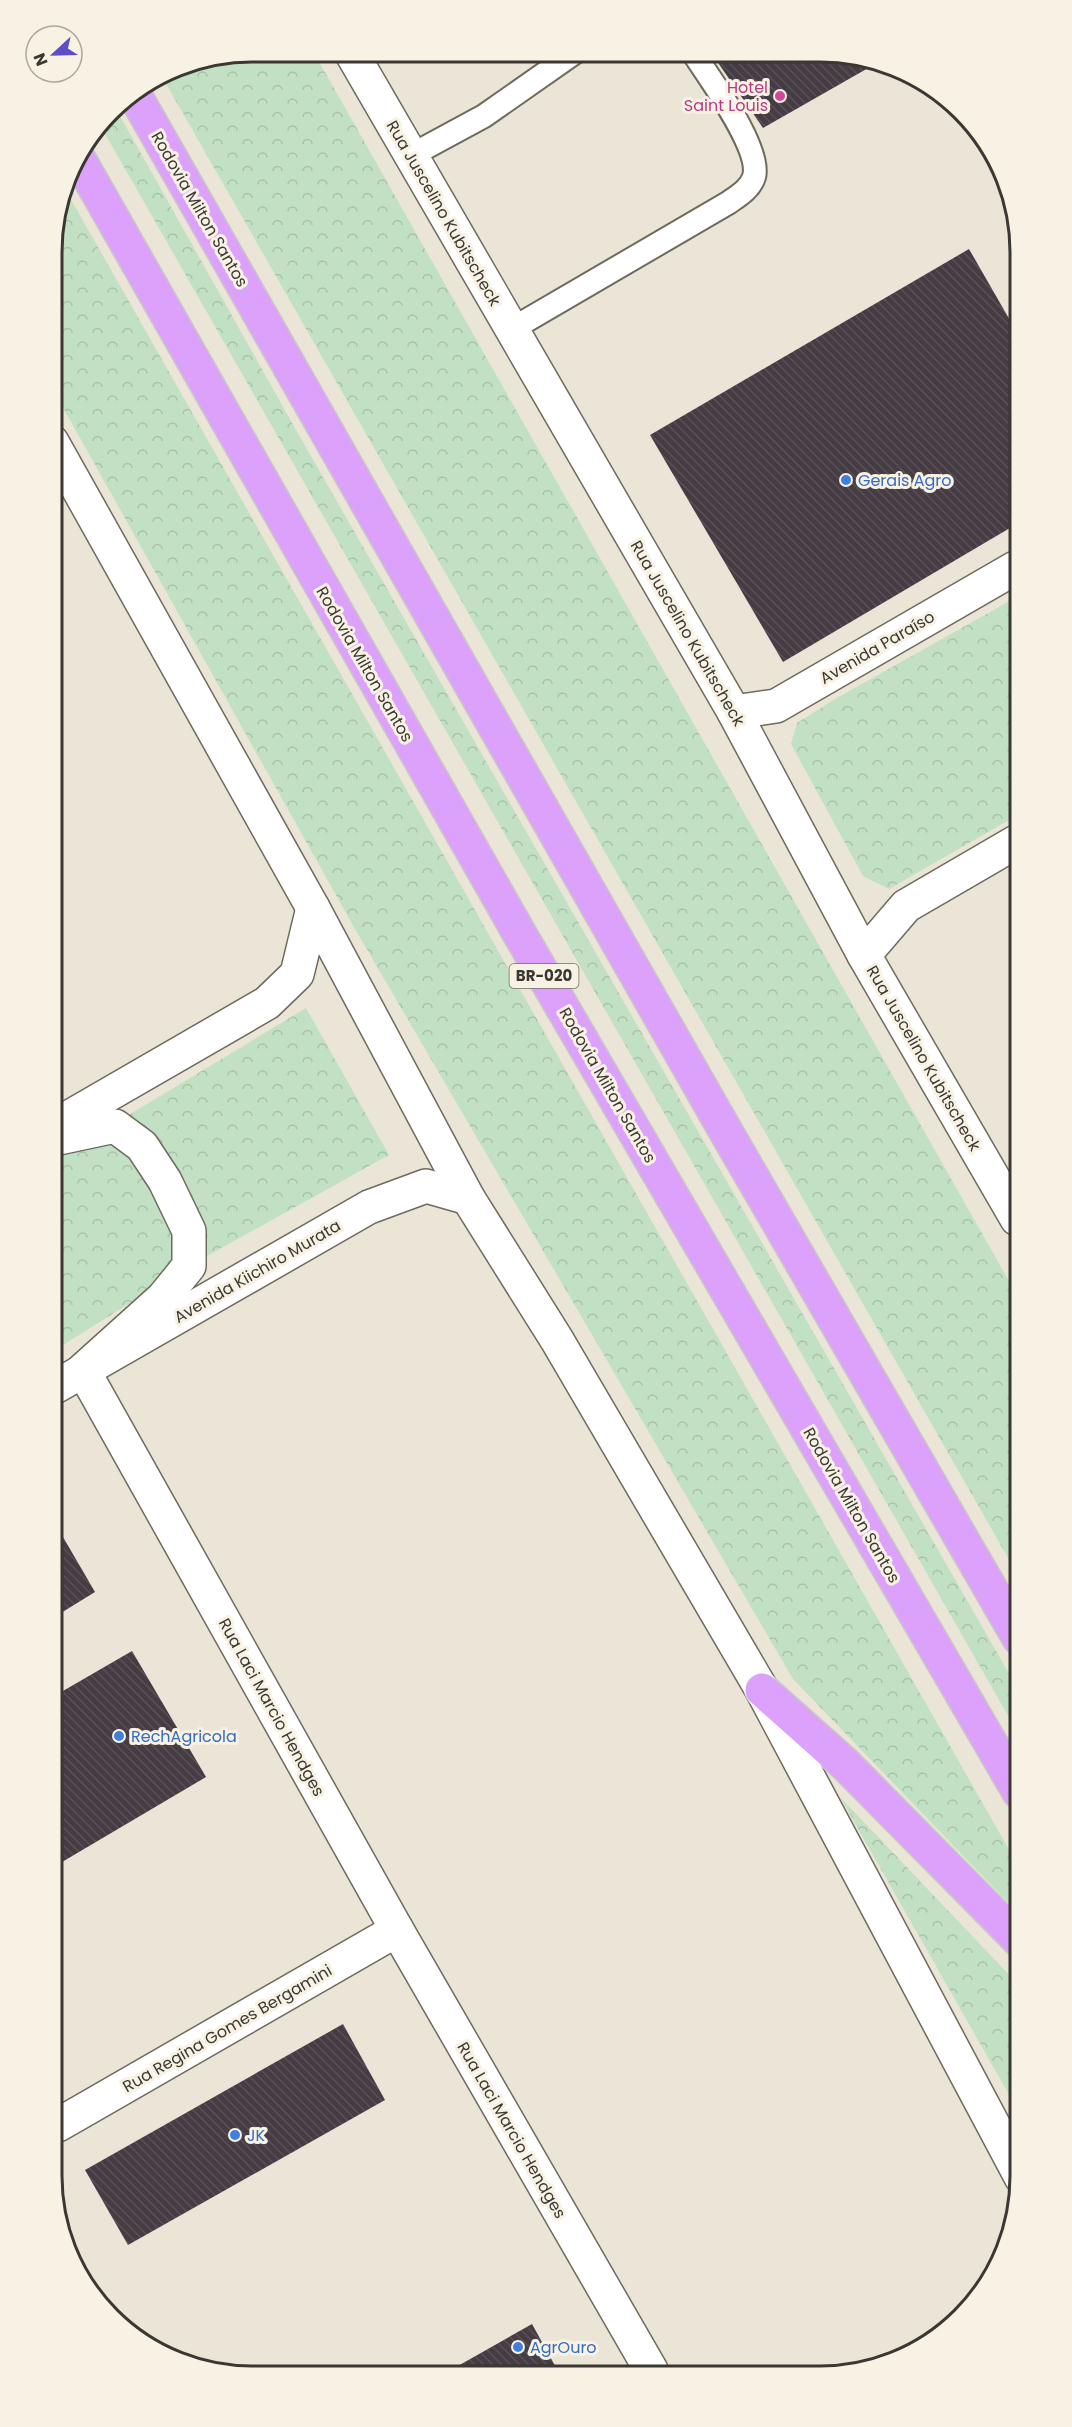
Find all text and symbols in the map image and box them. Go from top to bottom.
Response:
north arrow [24,24,84,84]
text: N [28,50,53,69]
place label: Hotel Saint Louis [684,76,768,117]
marker: Hotel Saint Louis [773,89,787,103]
street label: Rua Juscelino Kubitscheck [381,116,507,311]
street label: Rodovia Milton Santos [146,127,254,291]
place label: Gerais Agro [858,469,952,492]
marker: Gerais Agro [839,473,853,487]
street label: Rua Juscelino Kubitscheck [625,536,751,731]
street label: Rodovia Milton Santos [311,582,419,746]
street label: Avenida Paraíso [816,605,939,690]
street label: Rua Juscelino Kubitscheck [861,961,987,1156]
road number: BR-020 [510,964,578,988]
street label: Rodovia Milton Santos [554,1003,662,1167]
street label: Avenida Kiichiro Murata [170,1214,345,1329]
street label: Rodovia Milton Santos [798,1423,906,1587]
street label: Rua Laci Marcio Hendges [213,1614,330,1801]
place label: RechAgricola [131,1725,237,1748]
marker: RechAgricola [112,1729,126,1743]
street label: Rua Regina Gomes Bergamini [118,1959,336,2098]
street label: Rua Laci Marcio Hendges [451,2038,572,2223]
place label: JK [247,2124,265,2147]
marker: JK [228,2128,242,2142]
place label: AgrOuro [530,2336,597,2359]
marker: AgrOuro [511,2340,525,2354]

